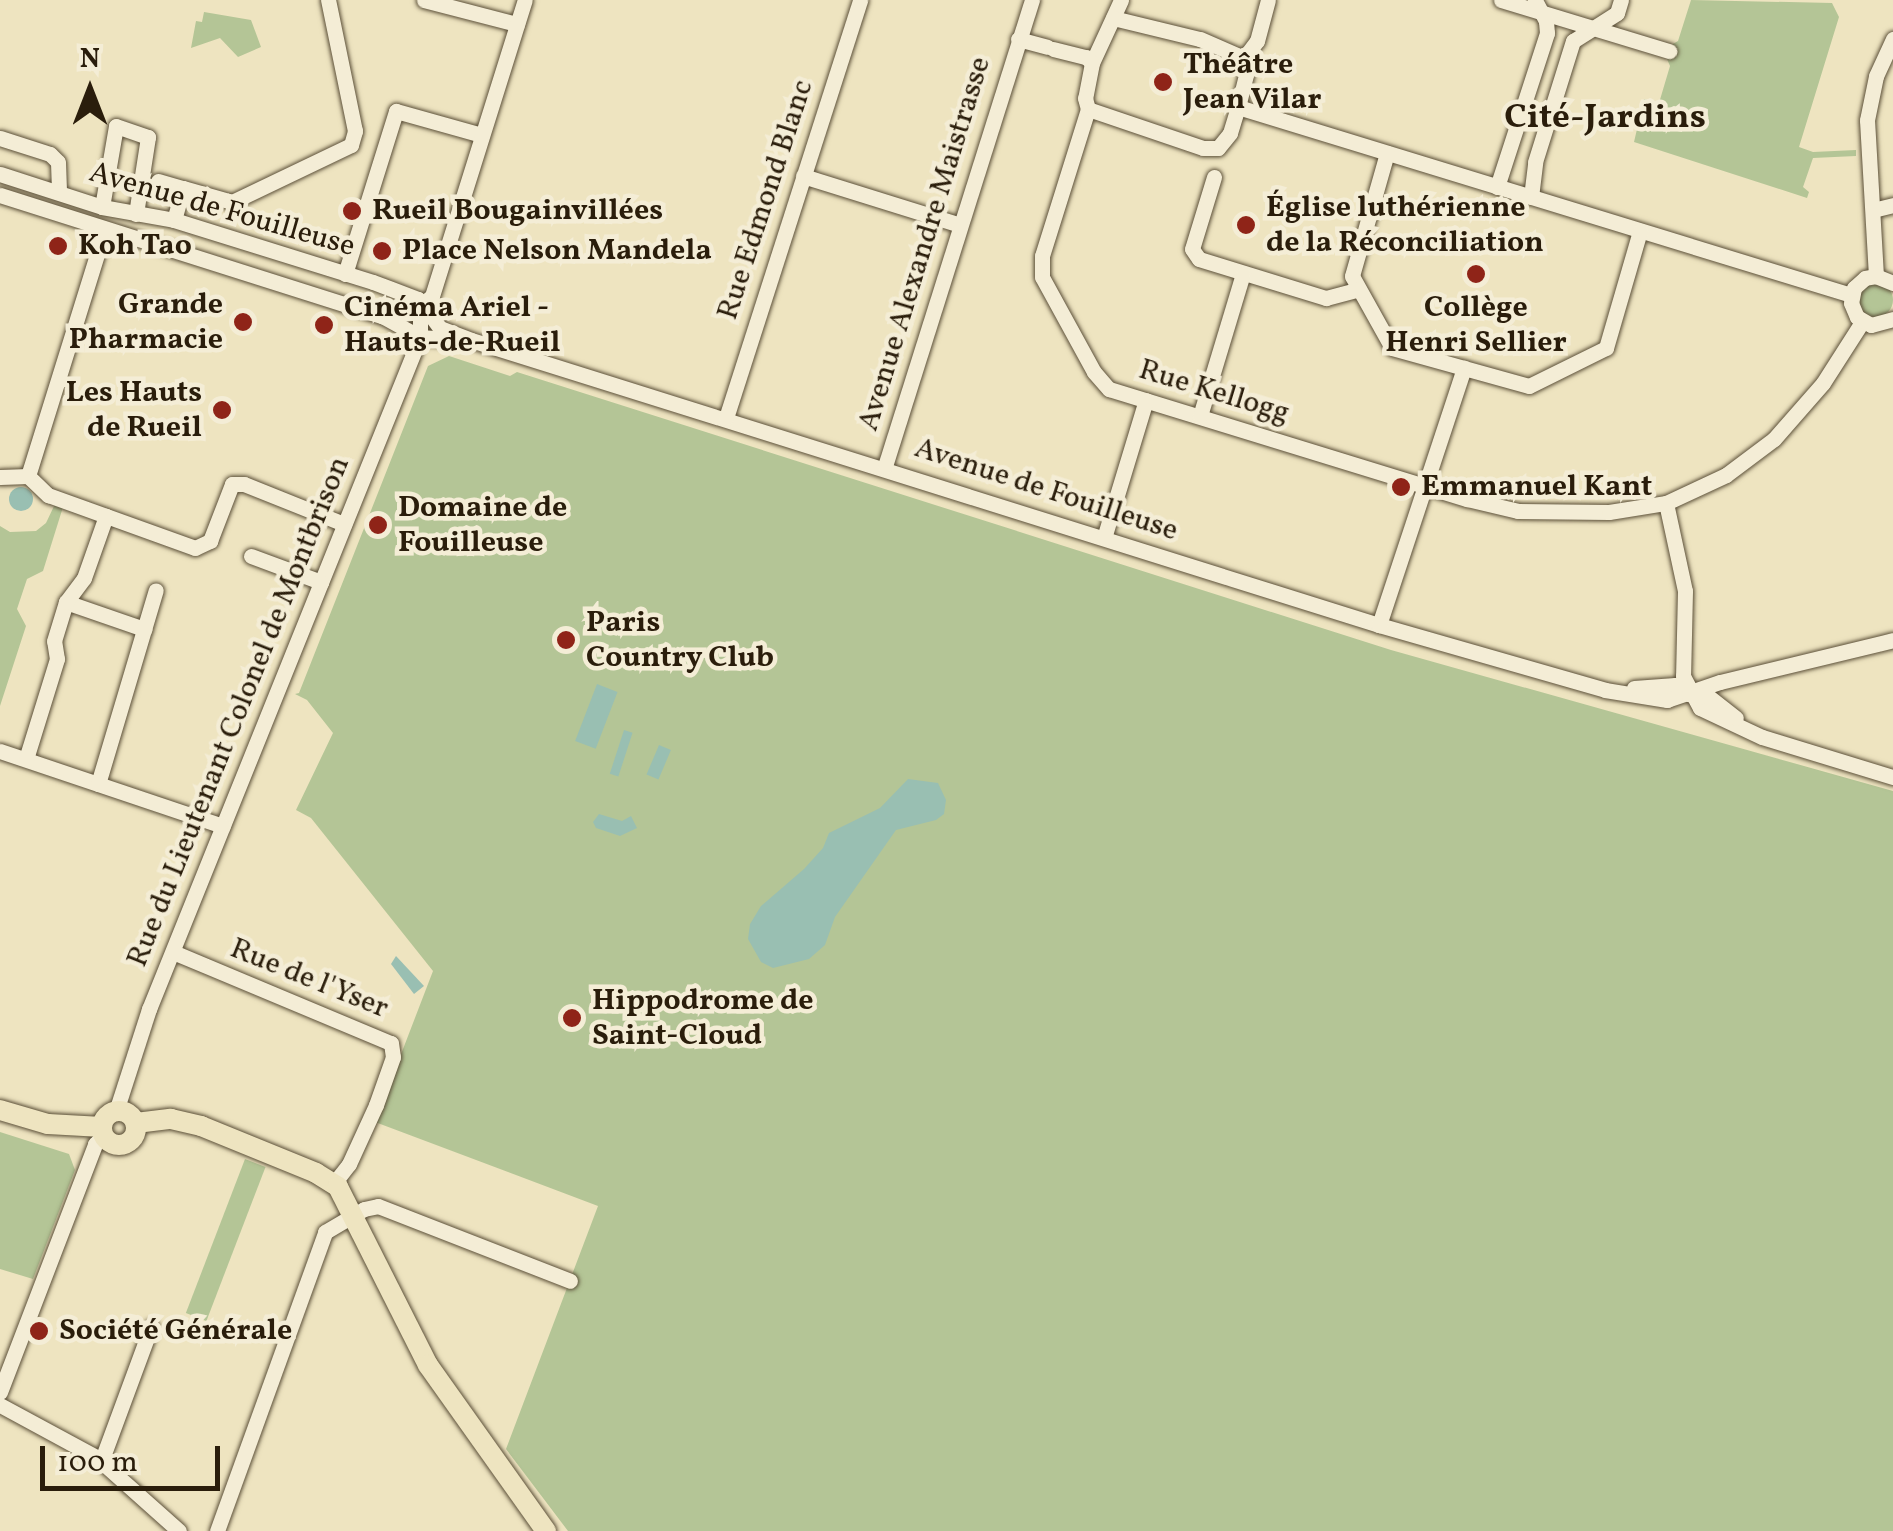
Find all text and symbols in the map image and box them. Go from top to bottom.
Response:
north arrow [40,40,140,140]
text: N [80,40,100,79]
place label: Théâtre Jean Vilar [1183,47,1322,118]
street label: Avenue Alexandre Maistrasse [851,53,999,435]
marker: Théâtre Jean Vilar [1152,71,1174,93]
street label: Rue Edmond Blanc [710,76,822,324]
district label: Cité-Jardins [1504,97,1706,139]
street label: Avenue de Fouilleuse [85,155,359,265]
place label: Église luthérienne de la Réconciliation [1266,190,1544,260]
place label: Rueil Bougainvillées [372,193,663,229]
marker: Rueil Bougainvillées [341,200,363,222]
marker: Église luthérienne de la Réconciliation [1235,214,1257,236]
place label: Koh Tao [78,228,192,264]
place label: Place Nelson Mandela [402,233,712,269]
marker: Koh Tao [47,235,69,257]
marker: Place Nelson Mandela [371,240,393,262]
marker: Collège Henri Sellier [1465,263,1487,285]
place label: Grande Pharmacie [69,287,223,358]
place label: Cinéma Ariel - Hauts-de-Rueil [344,290,560,360]
place label: Collège Henri Sellier [1385,290,1567,360]
marker: Grande Pharmacie [232,311,254,333]
marker: Cinéma Ariel - Hauts-de-Rueil [313,314,335,336]
street label: Rue Kellogg [1134,352,1294,432]
place label: Les Hauts de Rueil [66,375,202,446]
marker: Les Hauts de Rueil [211,399,233,421]
street label: Avenue de Fouilleuse [910,430,1182,550]
street label: Rue du Lieutenant Colonel de Montbrison [120,452,358,972]
place label: Emmanuel Kant [1421,469,1652,505]
marker: Emmanuel Kant [1390,476,1412,498]
place label: Domaine de Fouilleuse [398,490,567,560]
marker: Domaine de Fouilleuse [367,514,389,536]
place label: Paris Country Club [586,605,774,676]
marker: Paris Country Club [555,629,577,651]
street label: Rue de l'Yser [225,931,393,1027]
place label: Hippodrome de Saint-Cloud [592,983,814,1054]
marker: Hippodrome de Saint-Cloud [561,1007,583,1029]
place label: Société Générale [59,1313,292,1349]
marker: Société Générale [28,1320,50,1342]
scale bar [45,1426,225,1488]
text: 100 m [57,1442,138,1484]

